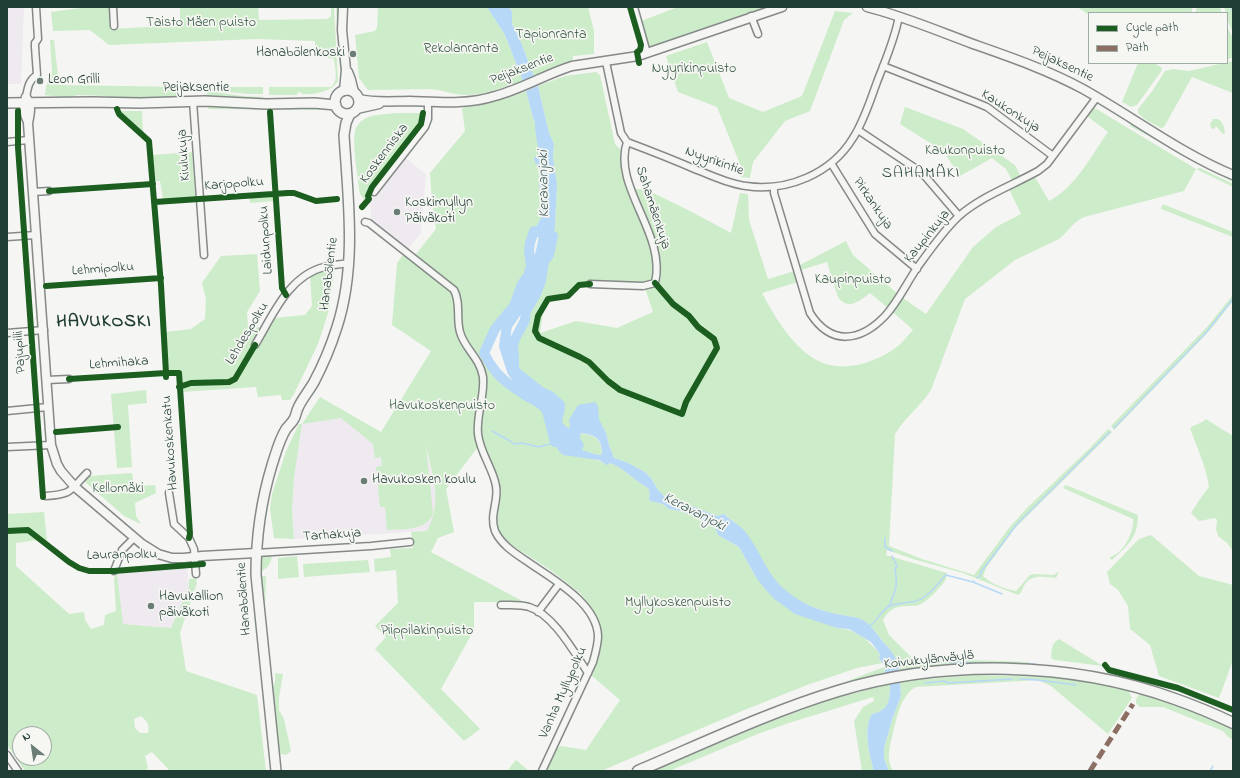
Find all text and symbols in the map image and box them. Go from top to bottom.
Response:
legend [1088,12,1228,64]
park label: Taisto Mäen puisto [146,16,256,32]
text: Cycle path [1126,19,1178,37]
park label: Tapionranta [516,28,586,44]
text: Path [1126,39,1148,57]
park label: Rekolanranta [424,42,498,58]
street label: Peijaksentie [1028,43,1096,87]
place label: Hanabölenkoski [256,46,345,62]
marker: Hanabölenkoski [348,49,358,59]
street label: Peijaksentie [488,50,556,90]
park label: Nyyrikinpuisto [652,62,736,78]
place label: Leon Grilli [48,73,100,89]
marker: Leon Grilli [35,76,45,86]
street label: Peijaksentie [163,81,229,97]
street label: Kaukonkuja [977,87,1043,137]
street label: Koskenniska [357,121,413,187]
street label: Kiulukuja [175,128,195,182]
street label: Nyyrikintie [683,144,745,180]
park label: Kaukonpuisto [925,144,1005,160]
water label: Keravanjoki [535,150,555,218]
street label: Sahamäenkuja [631,164,673,252]
district label: SAHAMÄKI [882,164,960,184]
street label: Karjopolku [204,175,264,195]
street label: Pirkankuja [848,175,896,233]
place label: Koskimyllyn Päiväkoti [405,196,473,228]
street label: Laidunpolku [256,205,278,275]
marker: Koskimyllyn Päiväkoti [392,207,402,217]
street label: Kaupinkuja [901,207,955,267]
street label: Hanabölentie [317,237,343,311]
street label: Lehmipolku [71,259,135,281]
park label: Kaupinpuisto [815,273,891,289]
street label: Lehdespolku [223,300,273,368]
district label: HAVUKOSKI [56,312,152,334]
street label: Pajupilli [11,330,31,374]
street label: Lehmihaka [89,354,149,374]
street label: Havukoskenkatu [159,395,183,491]
park label: Havukoskenpuisto [389,399,495,415]
place label: Havukosken koulu [372,473,476,489]
marker: Havukosken koulu [359,476,369,486]
park label: Kellomäki [92,482,144,498]
water label: Keravanjoki [660,490,728,536]
street label: Tarhakuja [302,526,362,546]
street label: Lauranpolku [87,547,157,565]
street label: Hanabölentie [234,562,256,636]
place label: Havukallion päiväkoti [159,590,223,622]
park label: Myllykoskenpuisto [625,596,731,612]
marker: Havukallion päiväkoti [146,601,156,611]
park label: Piippilakinpuisto [381,624,473,640]
street label: Vanha Myllypolku [536,645,592,741]
street label: Koivukylänväylä [883,648,975,674]
north arrow [12,726,52,766]
text: N [19,728,34,745]

